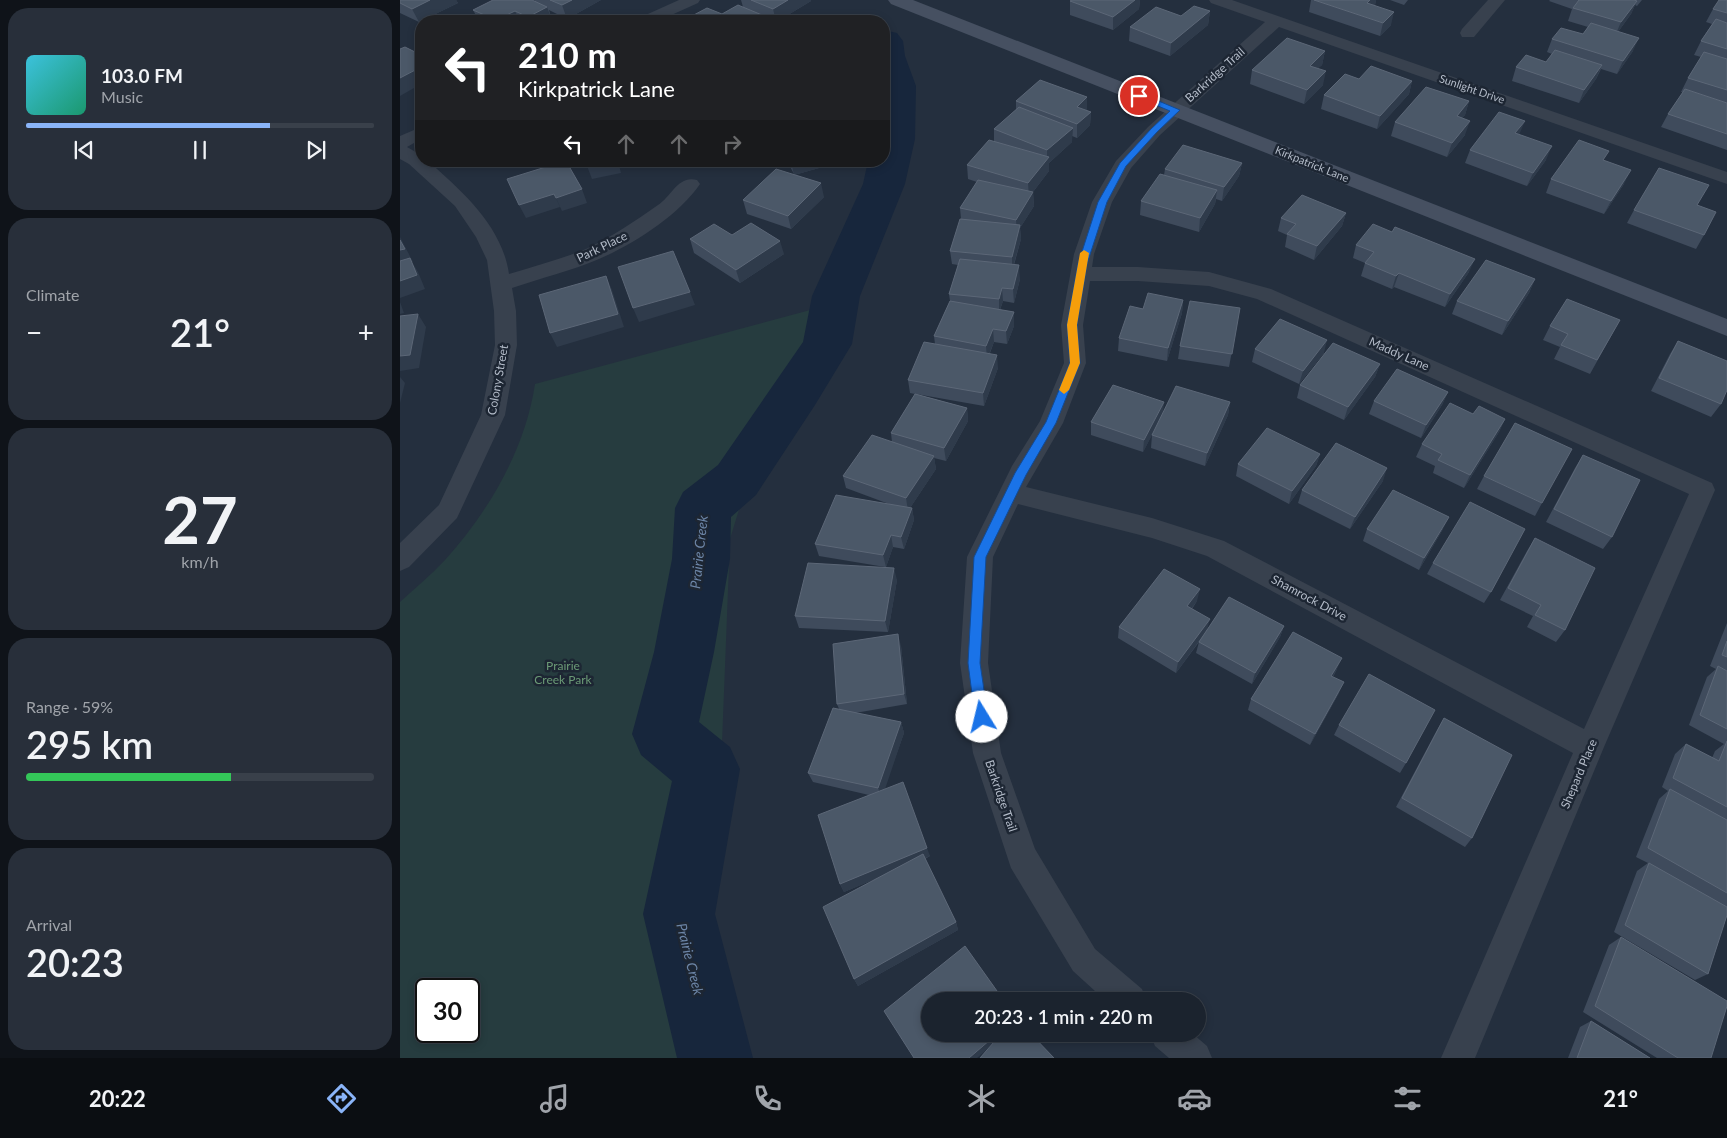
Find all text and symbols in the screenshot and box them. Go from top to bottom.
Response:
text: 210 m [518,33,617,75]
icon: left [435,35,500,100]
street label: Barkridge Trail [1182,44,1248,105]
text: 103.0 FM [101,64,183,87]
street label: Sunlight Drive [1438,71,1507,106]
text: Kirkpatrick Lane [518,75,675,102]
pin [1118,75,1160,117]
icon: arrive [1125,82,1153,110]
text: Music [101,87,143,106]
icon: left [559,130,587,158]
icon: ahead [612,130,640,158]
icon: ahead [665,130,693,158]
icon: right [718,130,746,158]
icon: previous [70,136,98,164]
icon: pause [186,136,214,164]
icon: next [302,136,330,164]
street label: Kirkpatrick Lane [1273,143,1351,184]
street label: Park Place [574,228,630,265]
text: Climate [26,285,79,304]
text: 21° [170,309,230,355]
text: − [26,315,42,349]
text: + [358,315,374,349]
street label: Maddy Lane [1367,334,1432,374]
street label: Colony Street [484,343,511,416]
text: 27 [162,480,238,558]
water label: Prairie Creek [686,514,711,589]
text: km/h [181,552,219,571]
street label: Shamrock Drive [1269,571,1350,624]
park label: Prairie Creek Park [534,658,593,687]
position arrow [955,690,1007,742]
text: Range · 59% [26,697,113,716]
text: 295 km [26,721,153,767]
street label: Shepard Place [1557,737,1600,811]
street label: Barkridge Trail [982,758,1021,834]
text: Arrival [26,915,72,934]
water label: Prairie Creek [673,921,708,997]
text: 20:23 [26,939,124,985]
speed limit sign: 30 [415,978,480,1043]
text: 20:23 · 1 min · 220 m [974,1005,1153,1028]
icon: directions [324,1081,359,1116]
icon: music [537,1081,572,1116]
icon: phone [750,1081,785,1116]
icon: climate [964,1081,999,1116]
icon: car [1177,1081,1212,1116]
icon: filters [1390,1081,1425,1116]
text: 20:22 [89,1085,146,1112]
text: 21° [1603,1085,1638,1112]

